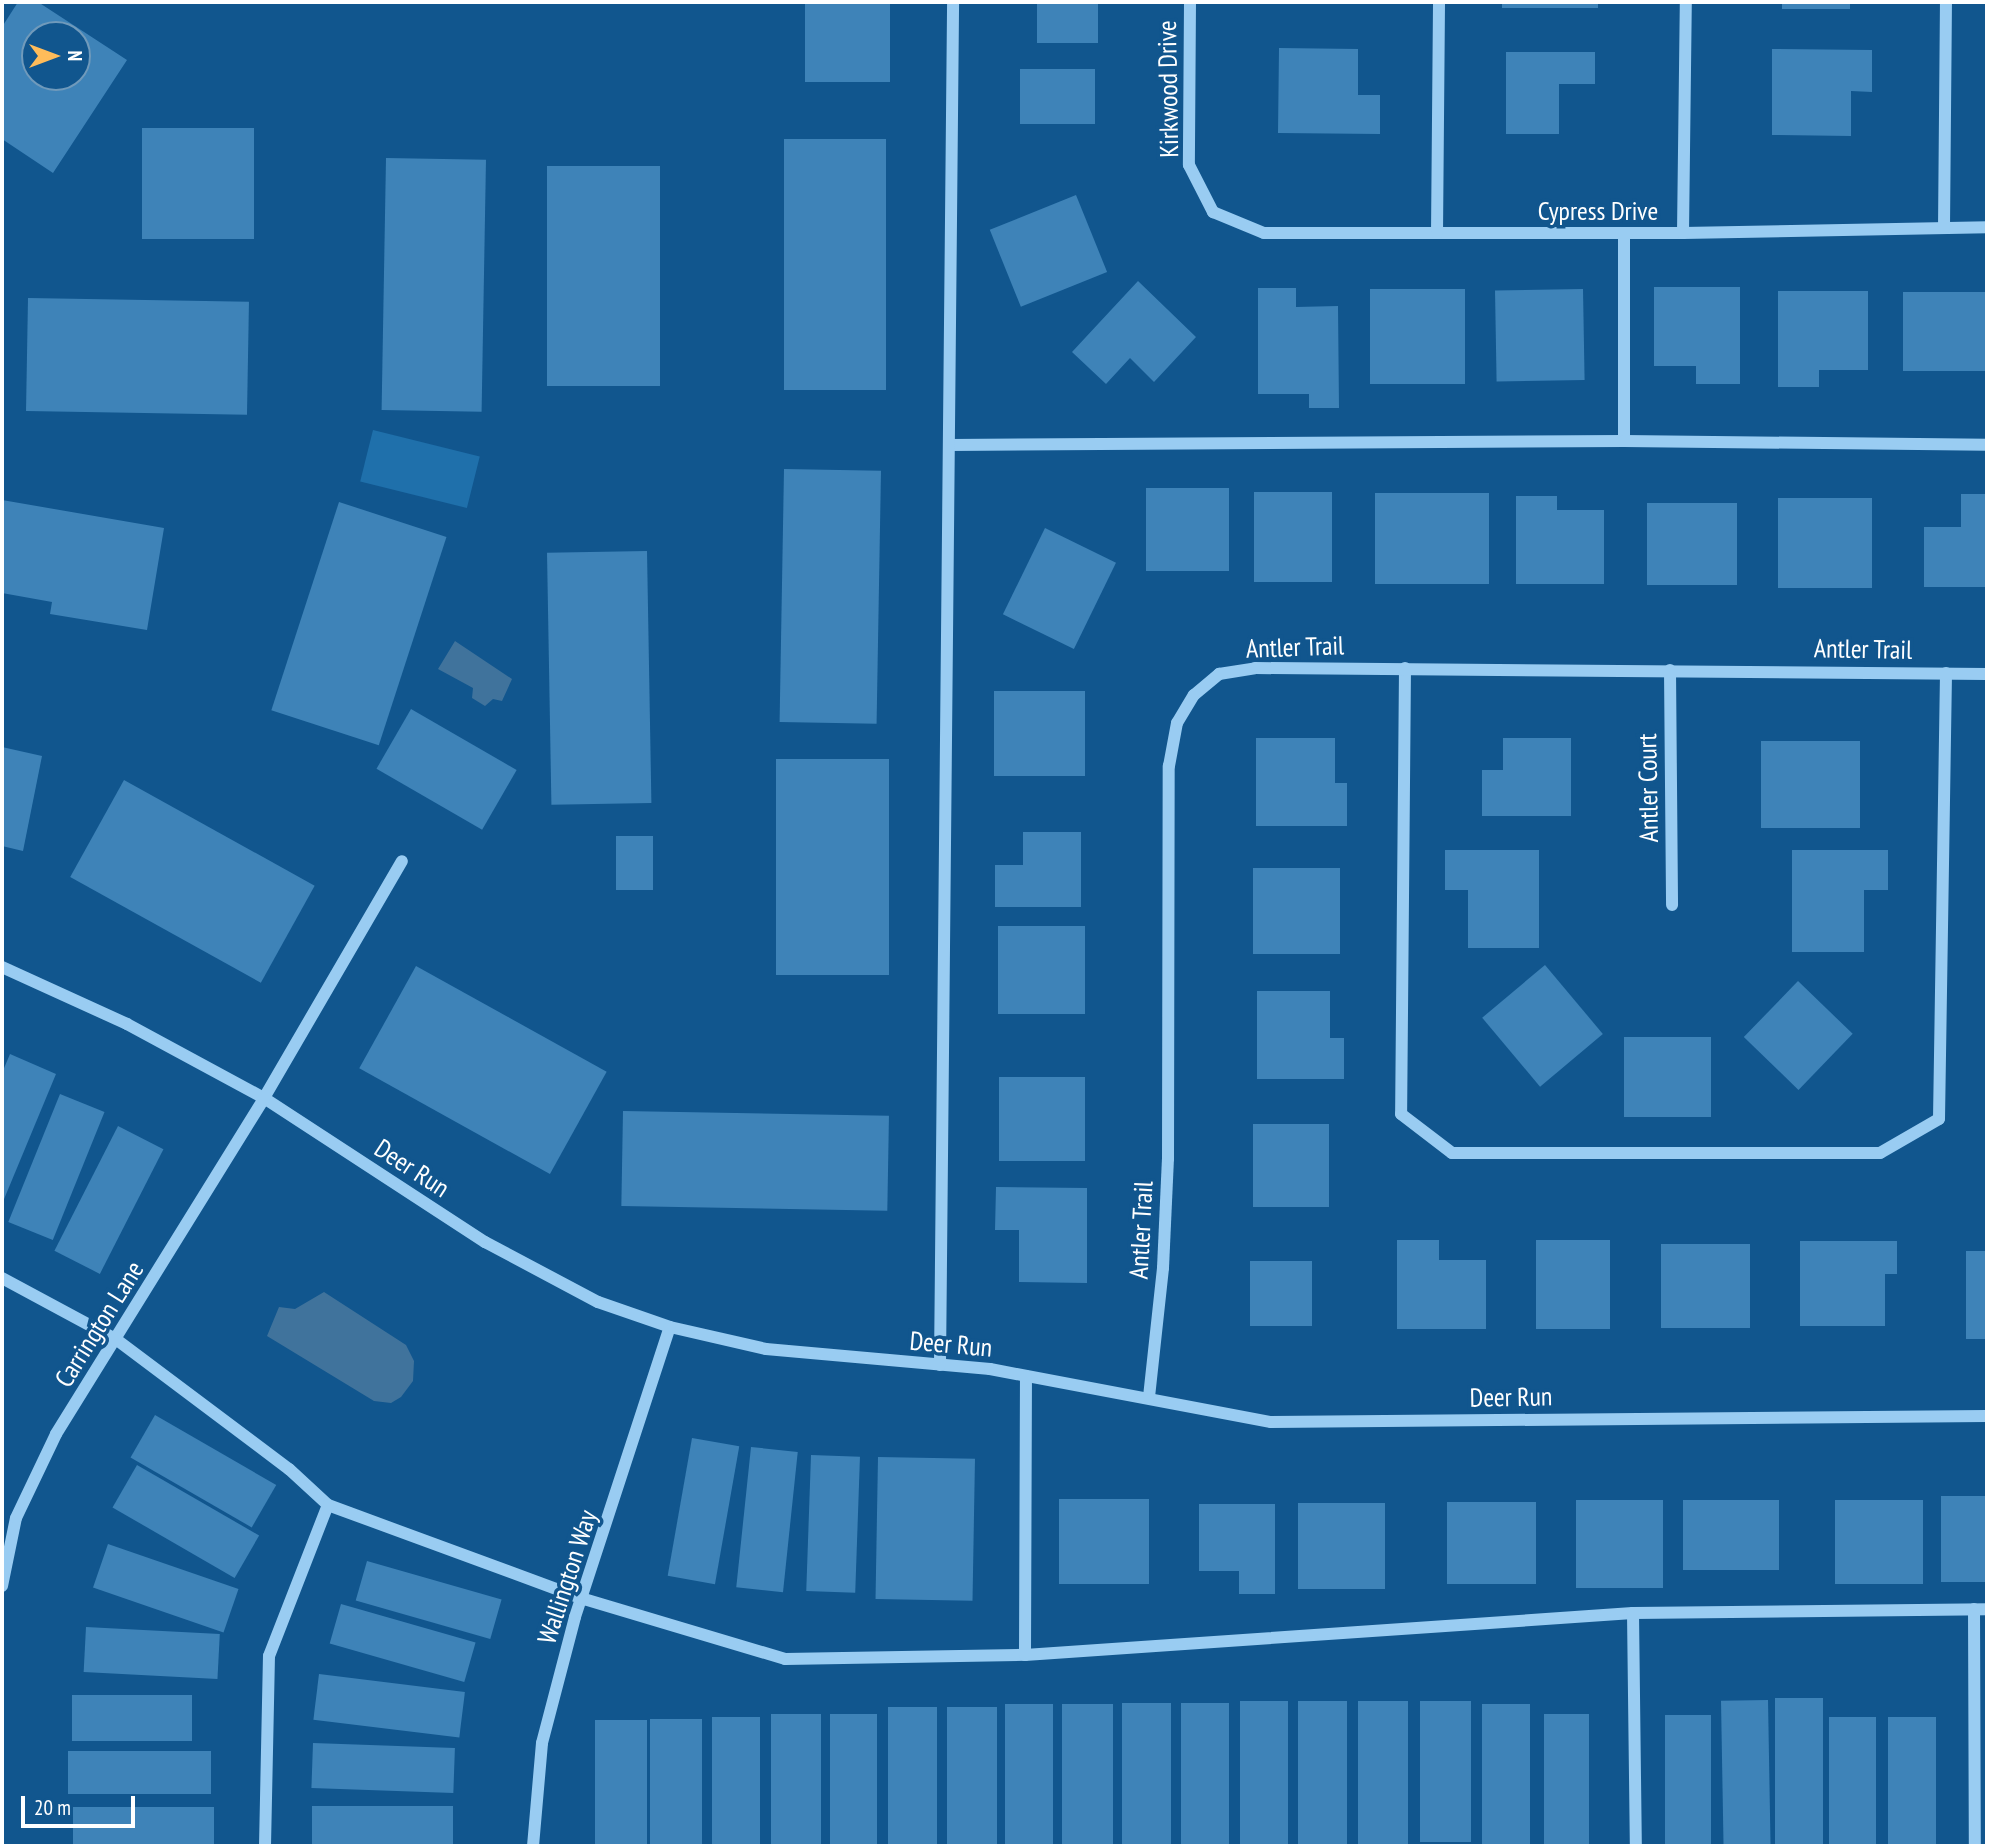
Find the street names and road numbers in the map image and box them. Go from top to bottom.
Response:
street label: Kirkwood Drive [1151,20,1185,158]
street label: Cypress Drive [1538,195,1658,227]
street label: Antler Trail [1245,630,1345,664]
street label: Antler Trail [1813,633,1913,665]
street label: Antler Court [1631,733,1665,843]
street label: Deer Run [369,1132,455,1204]
street label: Antler Trail [1123,1180,1159,1280]
street label: Carrington Lane [48,1255,150,1393]
street label: Deer Run [908,1325,994,1363]
street label: Deer Run [1469,1381,1553,1413]
street label: Wallington Way [531,1506,603,1648]

